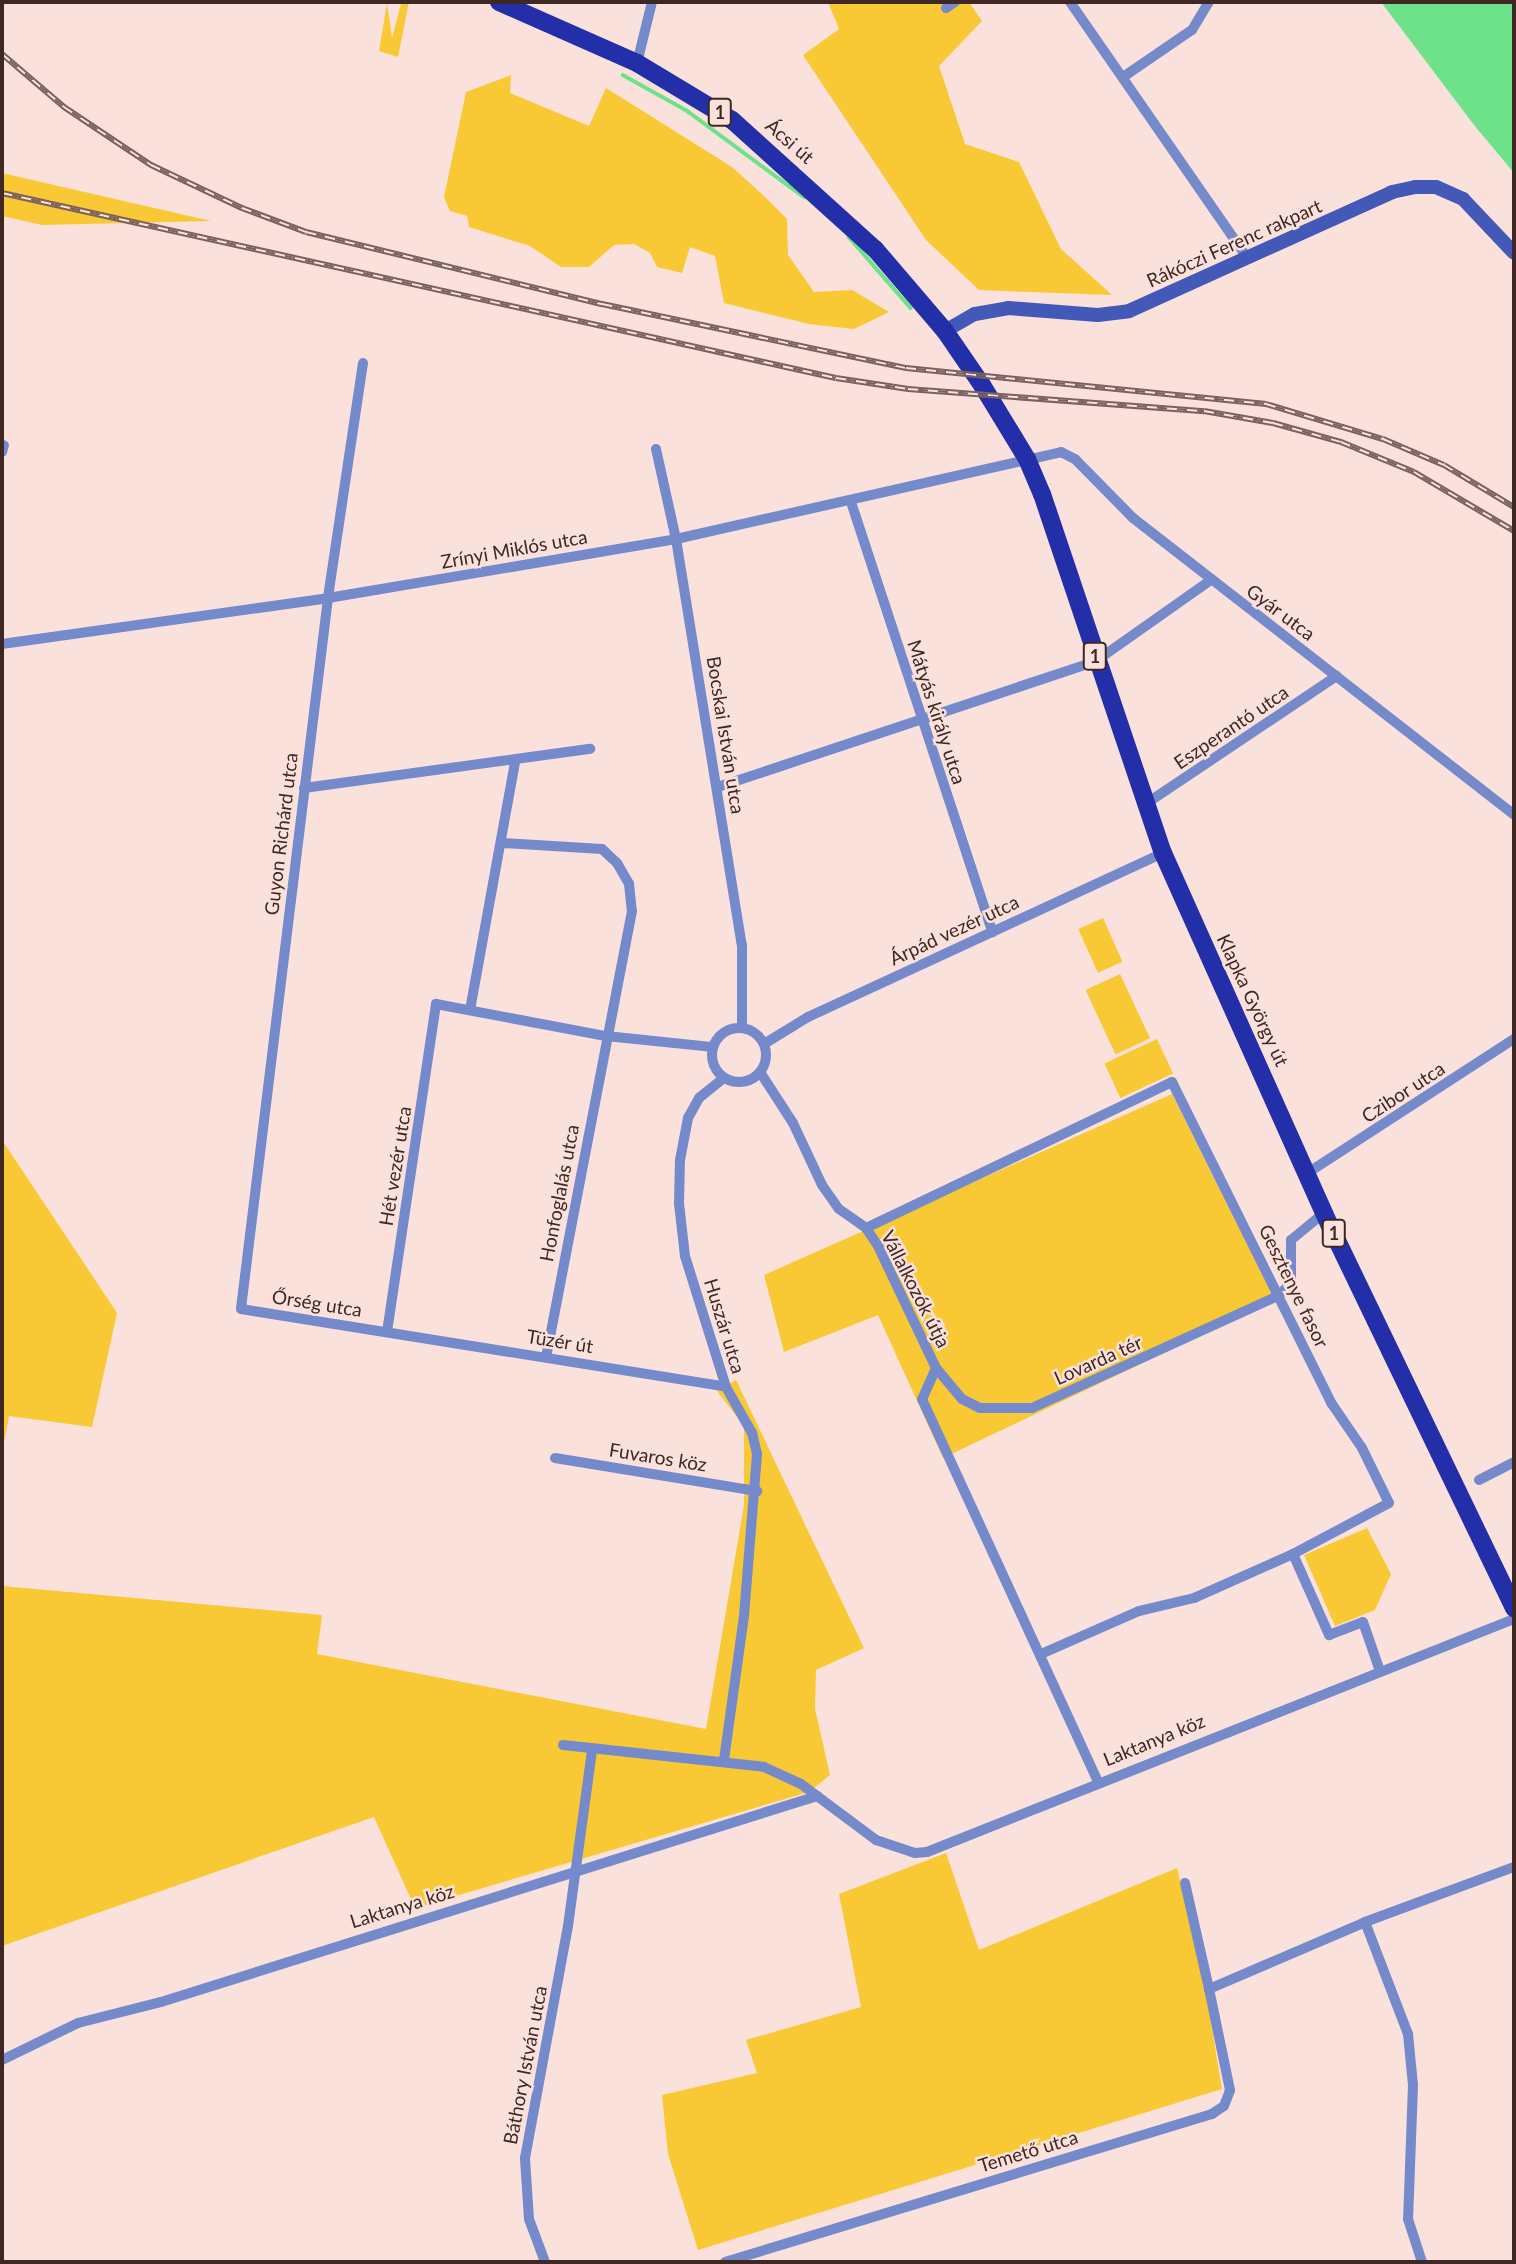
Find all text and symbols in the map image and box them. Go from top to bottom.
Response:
road number: 1 [708,98,732,127]
street label: Ácsi út [761,114,819,168]
street label: Rákóczi Ferenc rakpart [1143,194,1325,292]
street label: Zrínyi Miklós utca [439,525,589,573]
street label: Gyár utca [1242,579,1320,645]
street label: Mátyás király utca [903,637,971,787]
road number: 1 [1083,642,1107,670]
street label: Bocskai István utca [702,655,750,815]
street label: Eszperantó utca [1169,680,1293,774]
street label: Guyon Richárd utca [260,751,302,917]
street label: Árpád vezér utca [885,890,1023,970]
street label: Klapka György út [1212,930,1294,1070]
street label: Czibor utca [1357,1057,1449,1127]
street label: Hét vezér utca [374,1104,416,1228]
street label: Honfoglalás utca [535,1123,583,1263]
road number: 1 [1322,1218,1346,1248]
street label: Gesztenye fasor [1254,1221,1334,1351]
street label: Vállalkozók útja [877,1227,955,1351]
street label: Huszár utca [700,1275,750,1377]
street label: Őrség utca [270,1285,364,1321]
street label: Tüzér út [525,1324,595,1358]
street label: Lovarda tér [1051,1331,1145,1389]
street label: Fuvaros köz [608,1438,708,1476]
street label: Laktanya köz [1100,1709,1208,1771]
street label: Laktanya köz [347,1879,457,1933]
street label: Báthory István utca [498,1983,552,2147]
street label: Temető utca [976,2125,1080,2177]

